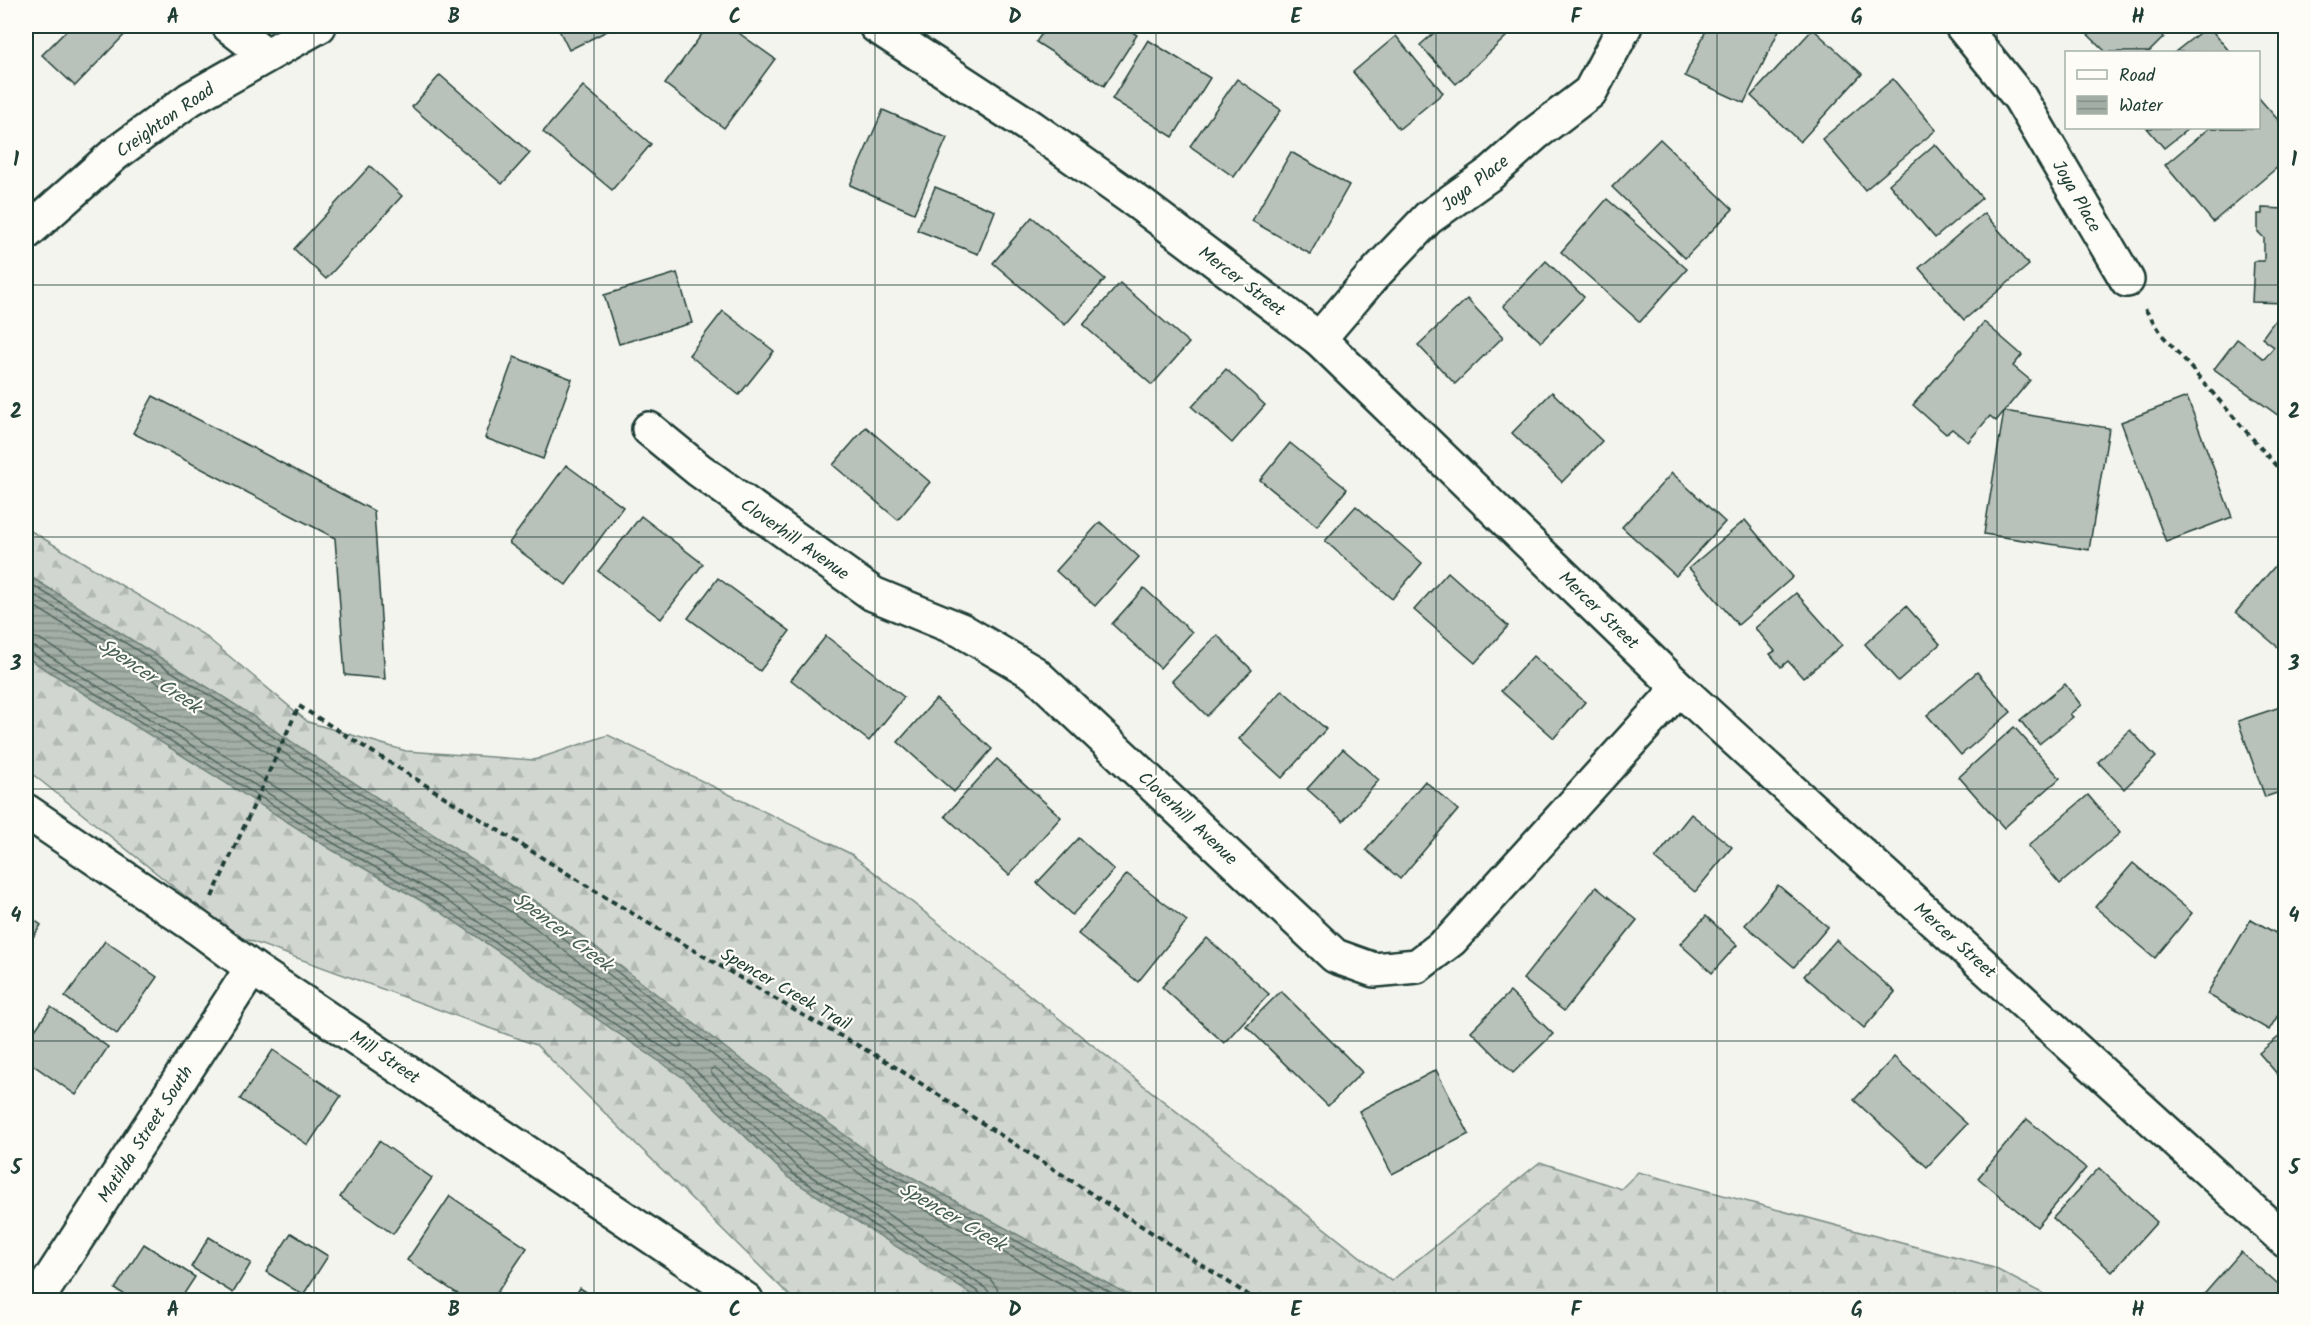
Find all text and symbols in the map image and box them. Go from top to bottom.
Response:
text: A [167,2,179,34]
text: B [448,2,460,34]
text: C [729,2,741,34]
text: D [1008,2,1022,34]
text: E [1290,2,1302,34]
text: F [1571,2,1583,34]
text: G [1851,2,1863,34]
text: H [2131,2,2145,34]
legend [2065,51,2260,129]
text: Road [2119,62,2156,91]
street label: Creighton Road [110,76,222,166]
text: Water [2119,92,2164,121]
text: 1 [13,145,19,177]
text: 1 [2291,145,2297,177]
street label: Joya Place [1436,148,1516,220]
street label: Joya Place [2043,155,2108,238]
street label: Mercer Street [1191,240,1292,325]
text: 2 [10,397,22,429]
text: 2 [2288,397,2300,429]
street label: Cloverhill Avenue [733,492,855,589]
street label: Mercer Street [1551,565,1646,658]
water label: Spencer Creek [91,630,209,724]
text: 3 [10,649,22,681]
text: 3 [2288,649,2300,681]
street label: Cloverhill Avenue [1130,765,1244,873]
water label: Spencer Creek [505,884,621,983]
street label: Mercer Street [1906,896,2003,987]
text: 4 [11,901,22,933]
text: 4 [2289,901,2300,933]
street label: Spencer Creek Trail [715,941,856,1040]
street label: Mill Street [343,1024,426,1093]
street label: Matilda Street South [91,1060,202,1209]
text: 5 [10,1153,23,1185]
text: 5 [2288,1153,2301,1185]
water label: Spencer Creek [893,1174,1014,1262]
text: A [167,1295,179,1326]
text: B [448,1295,460,1326]
text: C [729,1295,741,1326]
text: D [1008,1295,1022,1326]
text: E [1290,1295,1302,1326]
text: F [1571,1295,1583,1326]
text: G [1851,1295,1863,1326]
text: H [2131,1295,2145,1326]

